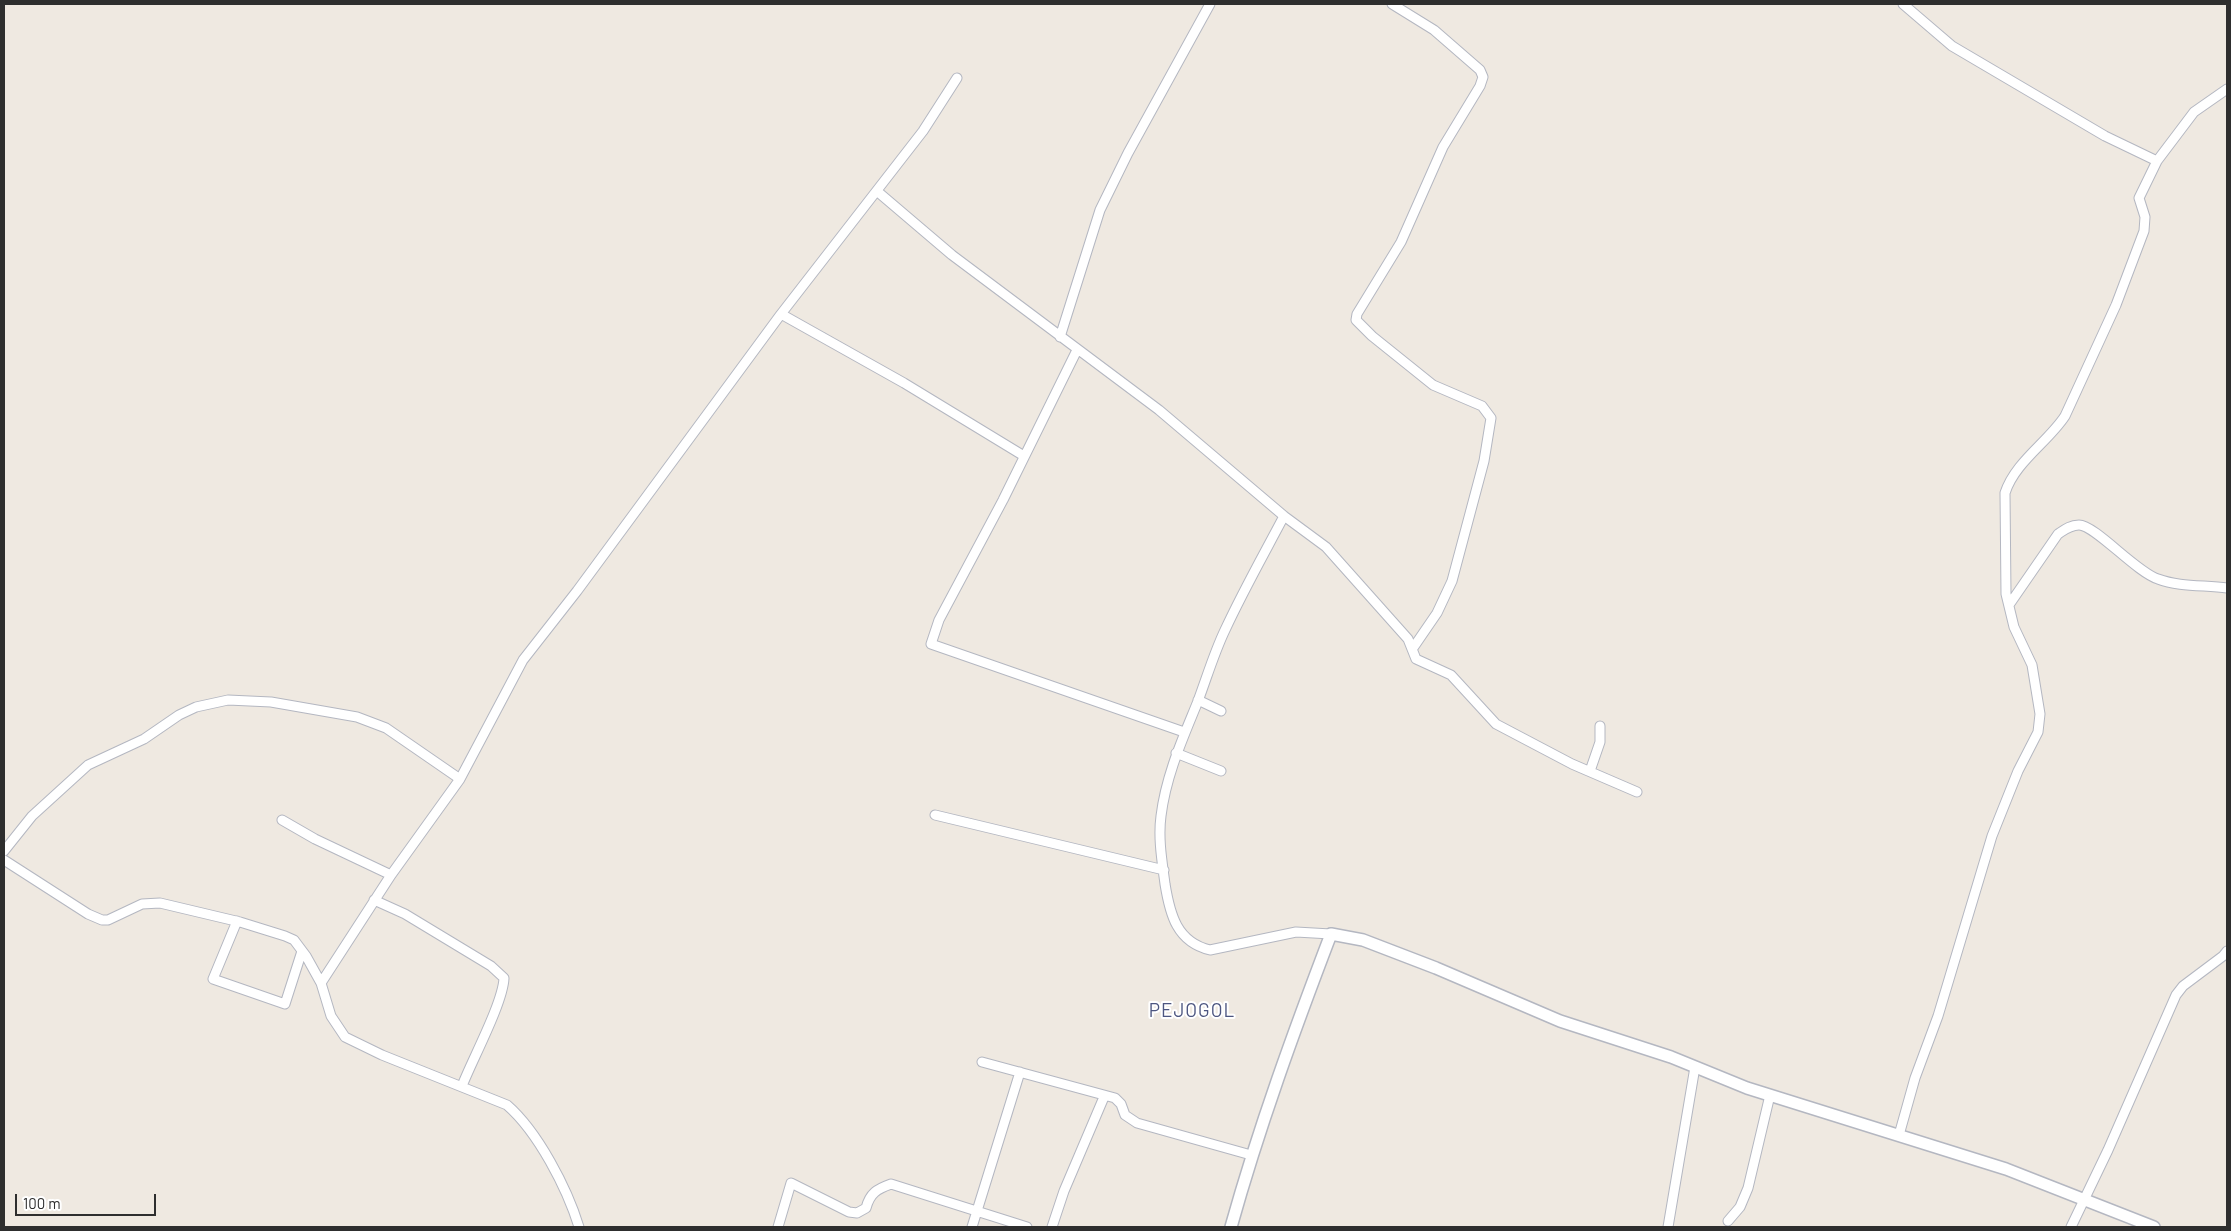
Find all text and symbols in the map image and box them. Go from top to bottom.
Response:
district label: PEJOGOL [1148,1000,1236,1022]
scale bar [18,1184,159,1216]
text: 100 m [23,1194,61,1212]

